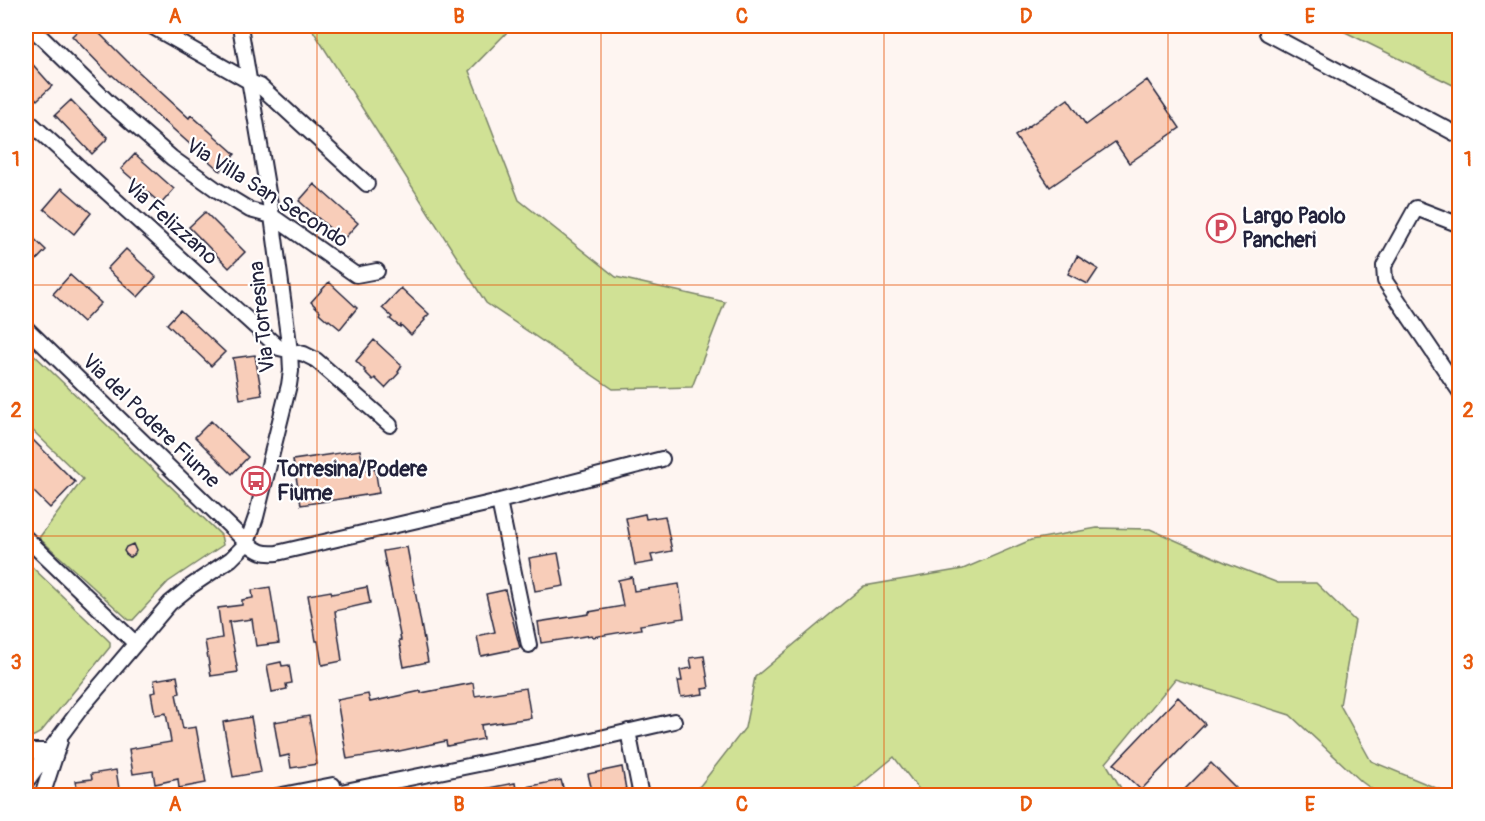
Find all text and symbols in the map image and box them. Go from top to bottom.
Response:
text: A [169,4,182,29]
text: B [453,4,465,29]
text: C [736,4,748,29]
text: D [1020,4,1033,29]
text: E [1305,4,1316,29]
street label: Via Villa San Secondo [181,132,353,254]
text: 1 [12,147,20,172]
text: 1 [1464,147,1472,172]
street label: Via Felizzano [119,173,223,271]
place label: Largo Paolo Pancheri [1242,203,1346,254]
parking icon: Largo Paolo Pancheri [1205,212,1237,244]
street label: Via Torresina [243,260,281,374]
street label: Via del Podere Fiume [76,348,226,494]
text: 2 [10,398,22,423]
text: 2 [1462,398,1474,423]
place label: Torresina/Podere Fiume [276,456,428,507]
bus stop icon: Torresina/Podere Fiume [240,465,272,497]
text: 3 [10,650,22,675]
text: 3 [1462,650,1474,675]
text: A [169,792,182,817]
text: B [453,792,465,817]
text: C [736,792,748,817]
text: D [1020,792,1033,817]
text: E [1305,792,1316,817]

